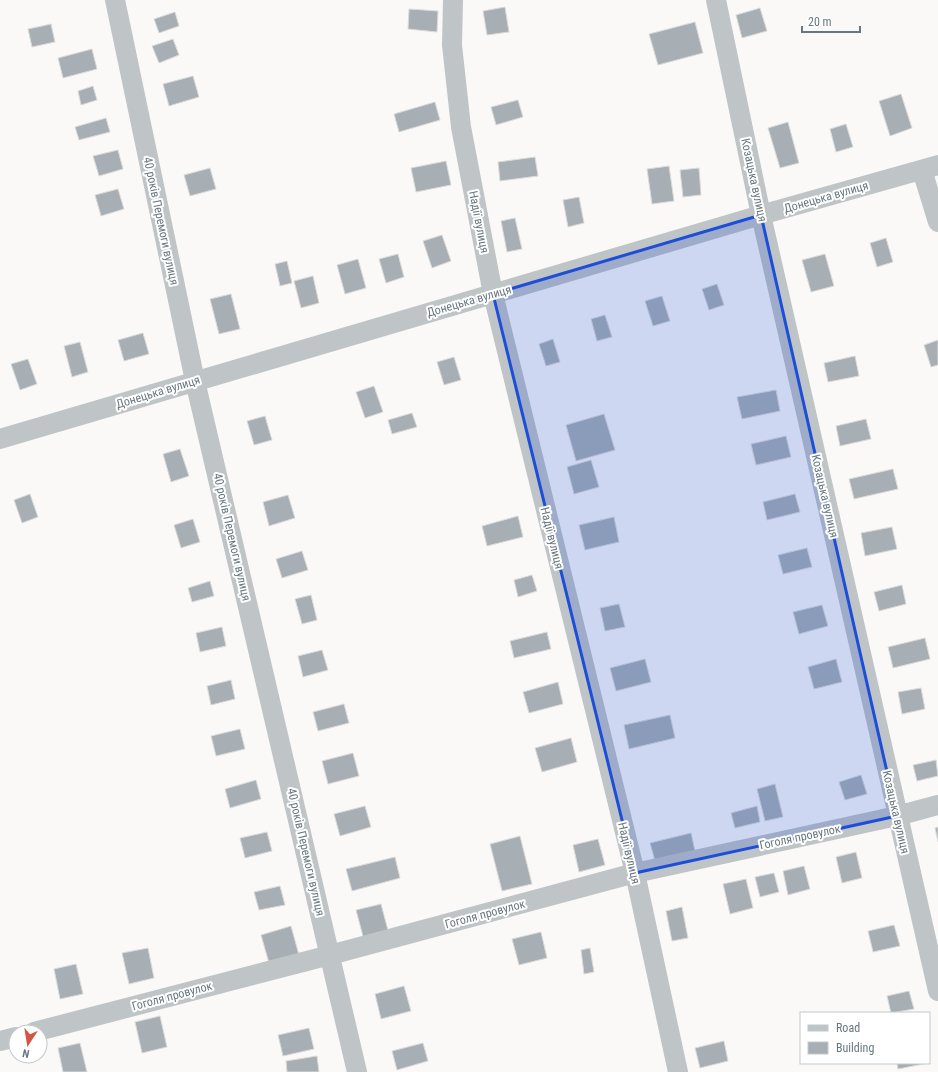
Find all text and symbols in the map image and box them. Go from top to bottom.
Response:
scale bar [802,8,860,34]
text: 20 m [808,15,832,29]
street label: Козацька вулиця [738,137,770,223]
street label: 40 років Перемоги вулиця [141,156,181,286]
street label: Донецька вулиця [782,178,870,216]
street label: Надії вулиця [466,190,492,254]
street label: Донецька вулиця [425,282,513,320]
street label: Донецька вулиця [114,373,202,411]
street label: Козацька вулиця [809,453,841,539]
street label: 40 років Перемоги вулиця [210,472,254,602]
street label: Надії вулиця [538,506,566,570]
street label: Козацька вулиця [880,769,912,855]
street label: 40 років Перемоги вулиця [284,787,328,917]
street label: Надії вулиця [615,821,643,885]
street label: Гоголя провулок [758,822,842,852]
street label: Гоголя провулок [443,897,527,931]
street label: Гоголя провулок [130,979,214,1013]
legend [800,1012,930,1064]
text: Road [836,1021,860,1035]
north arrow [8,1024,48,1064]
text: Building [836,1041,874,1055]
text: N [21,1046,31,1060]

